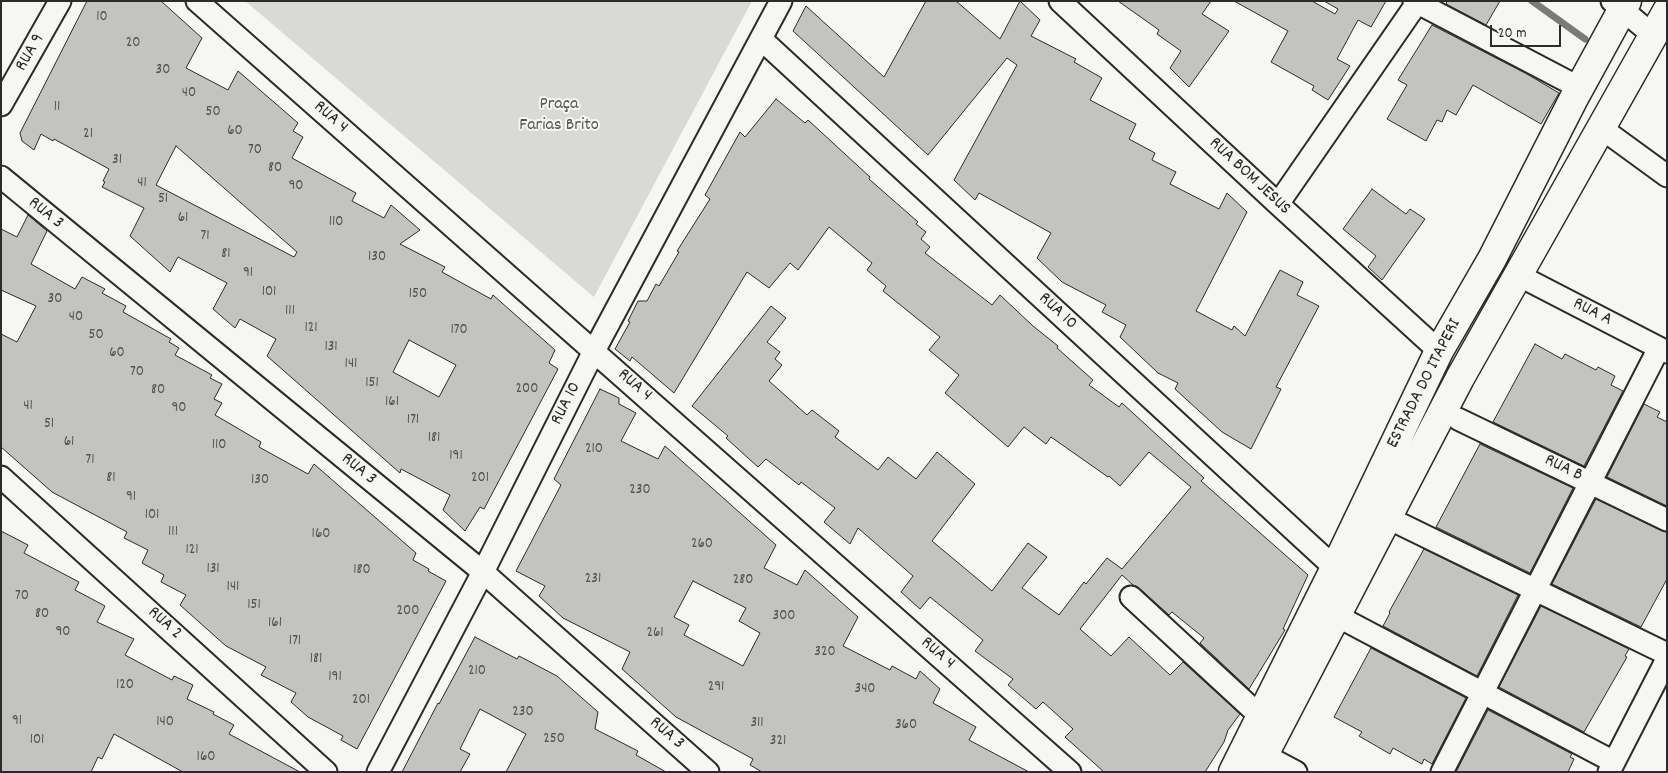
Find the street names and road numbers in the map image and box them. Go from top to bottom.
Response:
street label: RUA 9 [12,30,50,76]
street label: RUA 4 [308,97,352,139]
street label: RUA BOM JESUS [1204,134,1294,220]
street label: RUA 3 [23,193,67,235]
street label: RUA 10 [1033,289,1081,335]
street label: RUA A [1569,294,1615,332]
street label: ESTRADA DO ITAPERI [1383,316,1467,452]
street label: RUA 4 [612,365,656,407]
street label: RUA 10 [547,379,587,429]
street label: RUA 3 [336,449,380,491]
street label: RUA B [1540,451,1586,487]
street label: RUA 2 [142,603,186,645]
street label: RUA 4 [915,633,959,675]
street label: RUA 3 [644,713,688,755]

